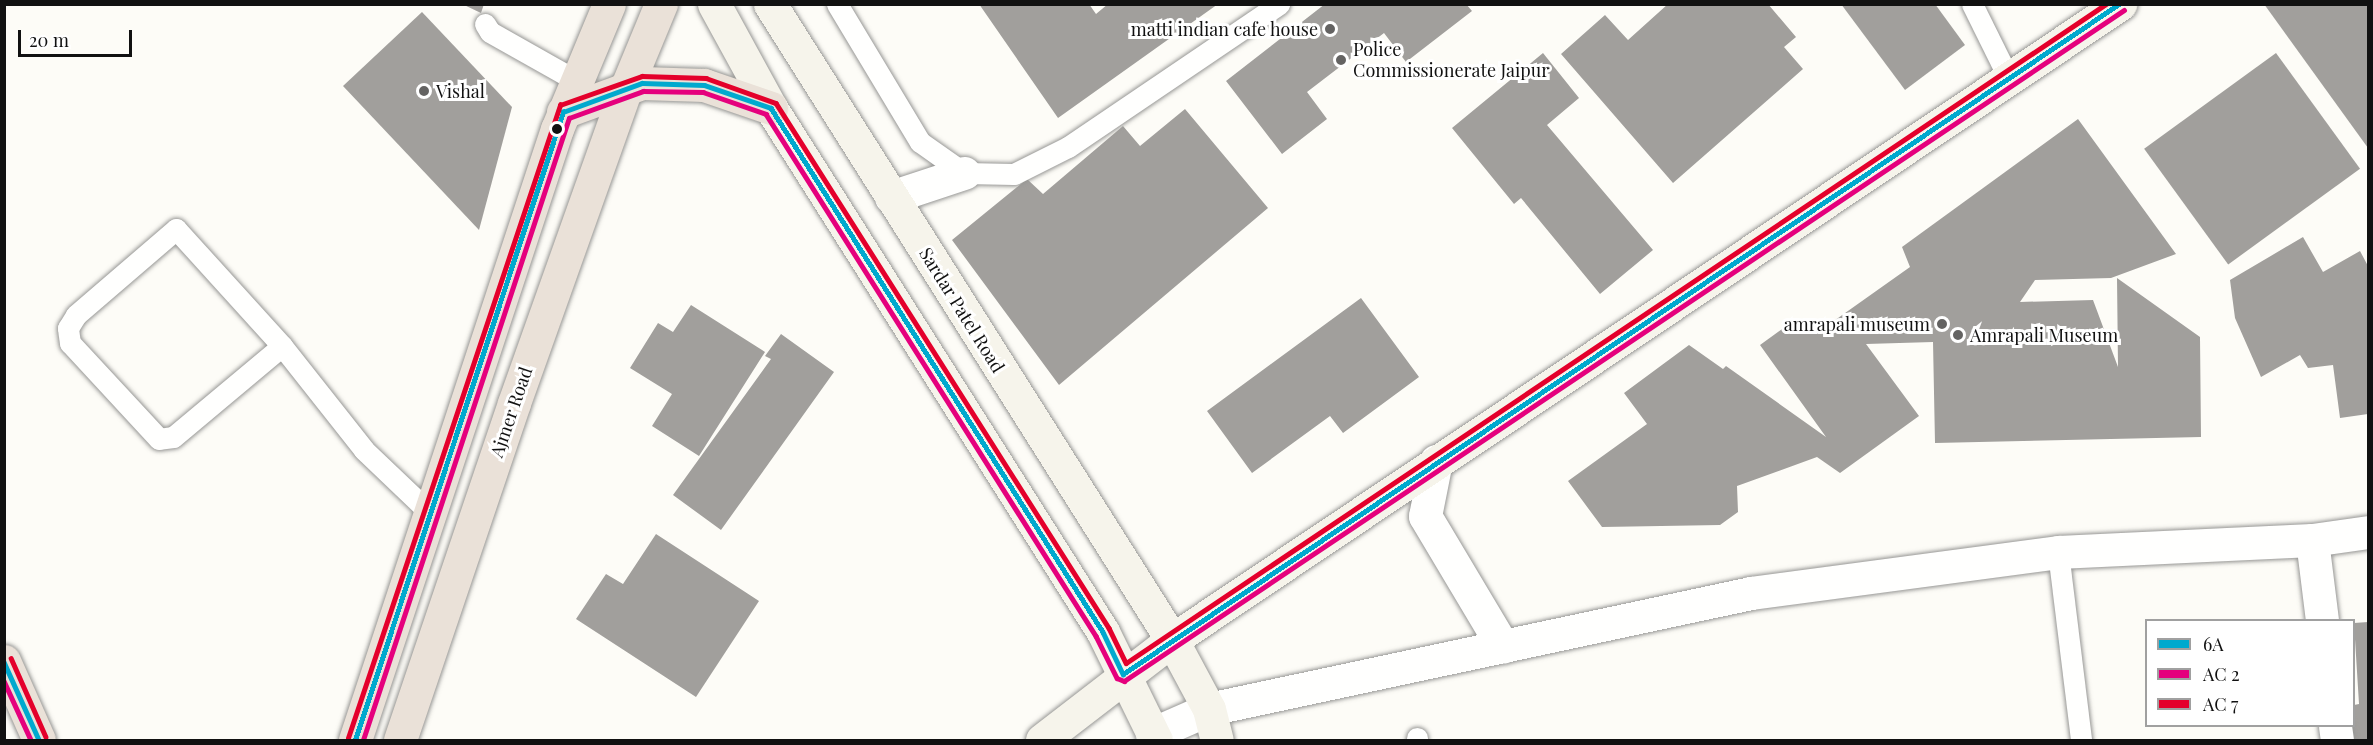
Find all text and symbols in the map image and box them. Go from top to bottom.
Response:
scale bar [21,18,135,56]
place label: matti indian cafe house [1130,18,1318,40]
marker: matti indian cafe house [1323,22,1337,36]
text: 20 m [29,28,69,52]
place label: Police Commissionerate Jaipur [1353,39,1549,82]
marker: Police Commissionerate Jaipur [1334,53,1348,67]
place label: Vishal [436,80,485,102]
marker: Vishal [417,84,431,98]
unlabelled marker [551,123,563,135]
street label: Sardar Patel Road [915,243,1009,377]
place label: amrapali museum [1784,313,1930,335]
marker: amrapali museum [1935,317,1949,331]
place label: Amrapali Museum [1970,324,2118,346]
marker: Amrapali Museum [1951,328,1965,342]
street label: Ajmer Road [485,364,537,460]
legend [2145,619,2355,727]
text: 6A [2203,632,2224,656]
text: AC 2 [2203,662,2240,686]
text: AC 7 [2203,692,2238,716]

